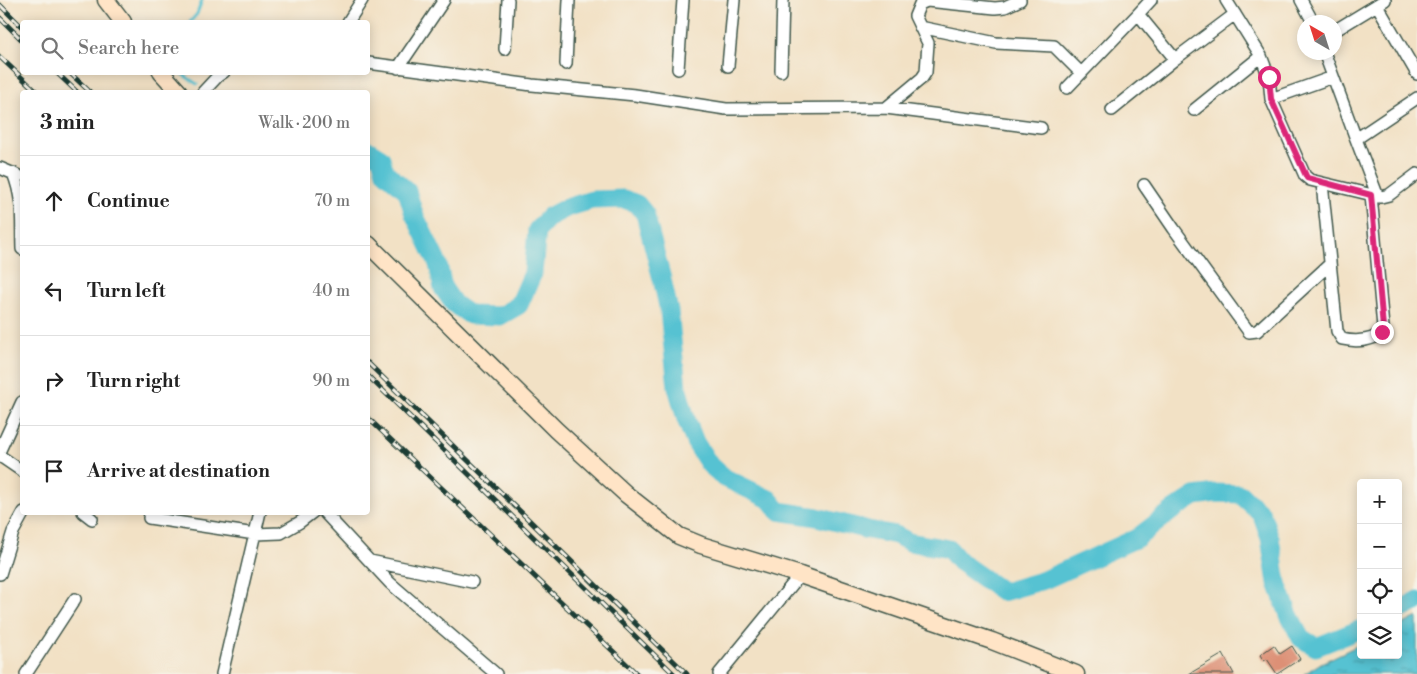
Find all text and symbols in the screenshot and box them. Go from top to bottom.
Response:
north arrow [1297,15,1342,60]
search box [20,20,370,75]
icon: search [38,34,66,62]
text: Search here [78,36,179,60]
route start [1258,66,1281,89]
text: 3 min [40,110,95,136]
text: Walk · 200 m [258,113,350,133]
icon: ahead [40,187,68,215]
text: Continue [87,189,170,213]
text: 70 m [314,191,350,211]
icon: left [40,277,68,305]
text: Turn left [87,279,166,303]
text: 40 m [313,281,350,301]
route end [1371,321,1394,344]
icon: right [40,367,68,395]
text: Turn right [87,369,180,393]
text: 90 m [312,371,350,391]
icon: arrive [40,457,68,485]
text: Arrive at destination [87,459,270,483]
map controls [1357,479,1402,659]
button: + [1357,479,1402,524]
button: − [1357,524,1402,569]
button: locate [1357,569,1402,614]
button: layers [1357,614,1402,659]

